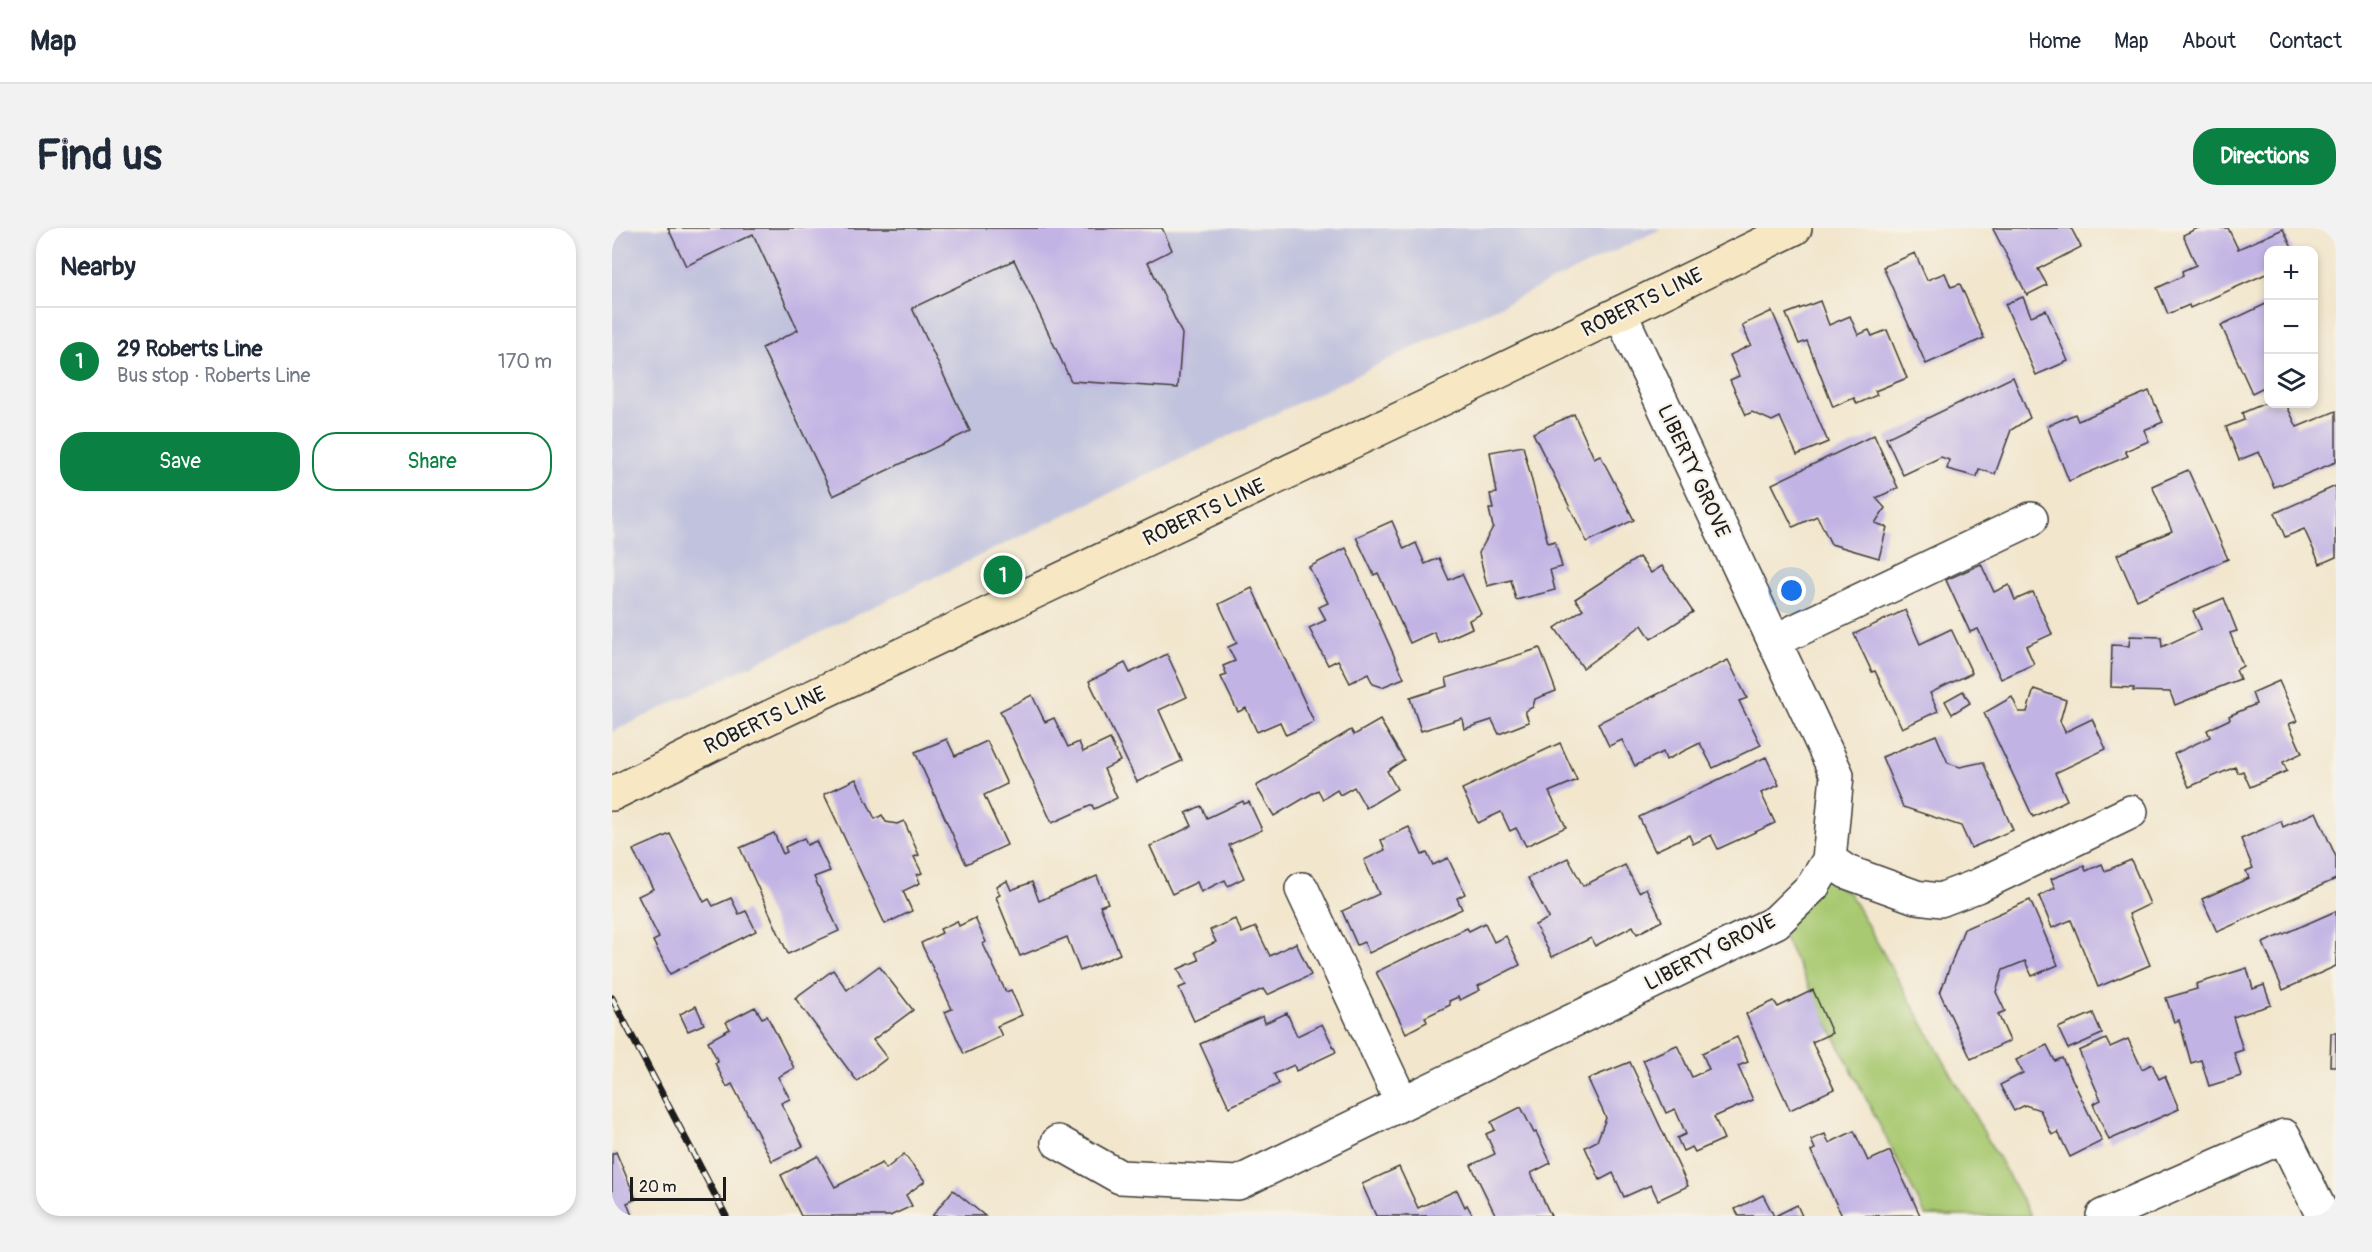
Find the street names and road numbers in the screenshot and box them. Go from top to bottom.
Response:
street label: ROBERTS LINE [1577,261,1707,343]
street label: LIBERTY GROVE [1651,400,1736,542]
street label: ROBERTS LINE [1139,472,1270,553]
street label: ROBERTS LINE [700,680,831,761]
street label: LIBERTY GROVE [1640,908,1781,997]

